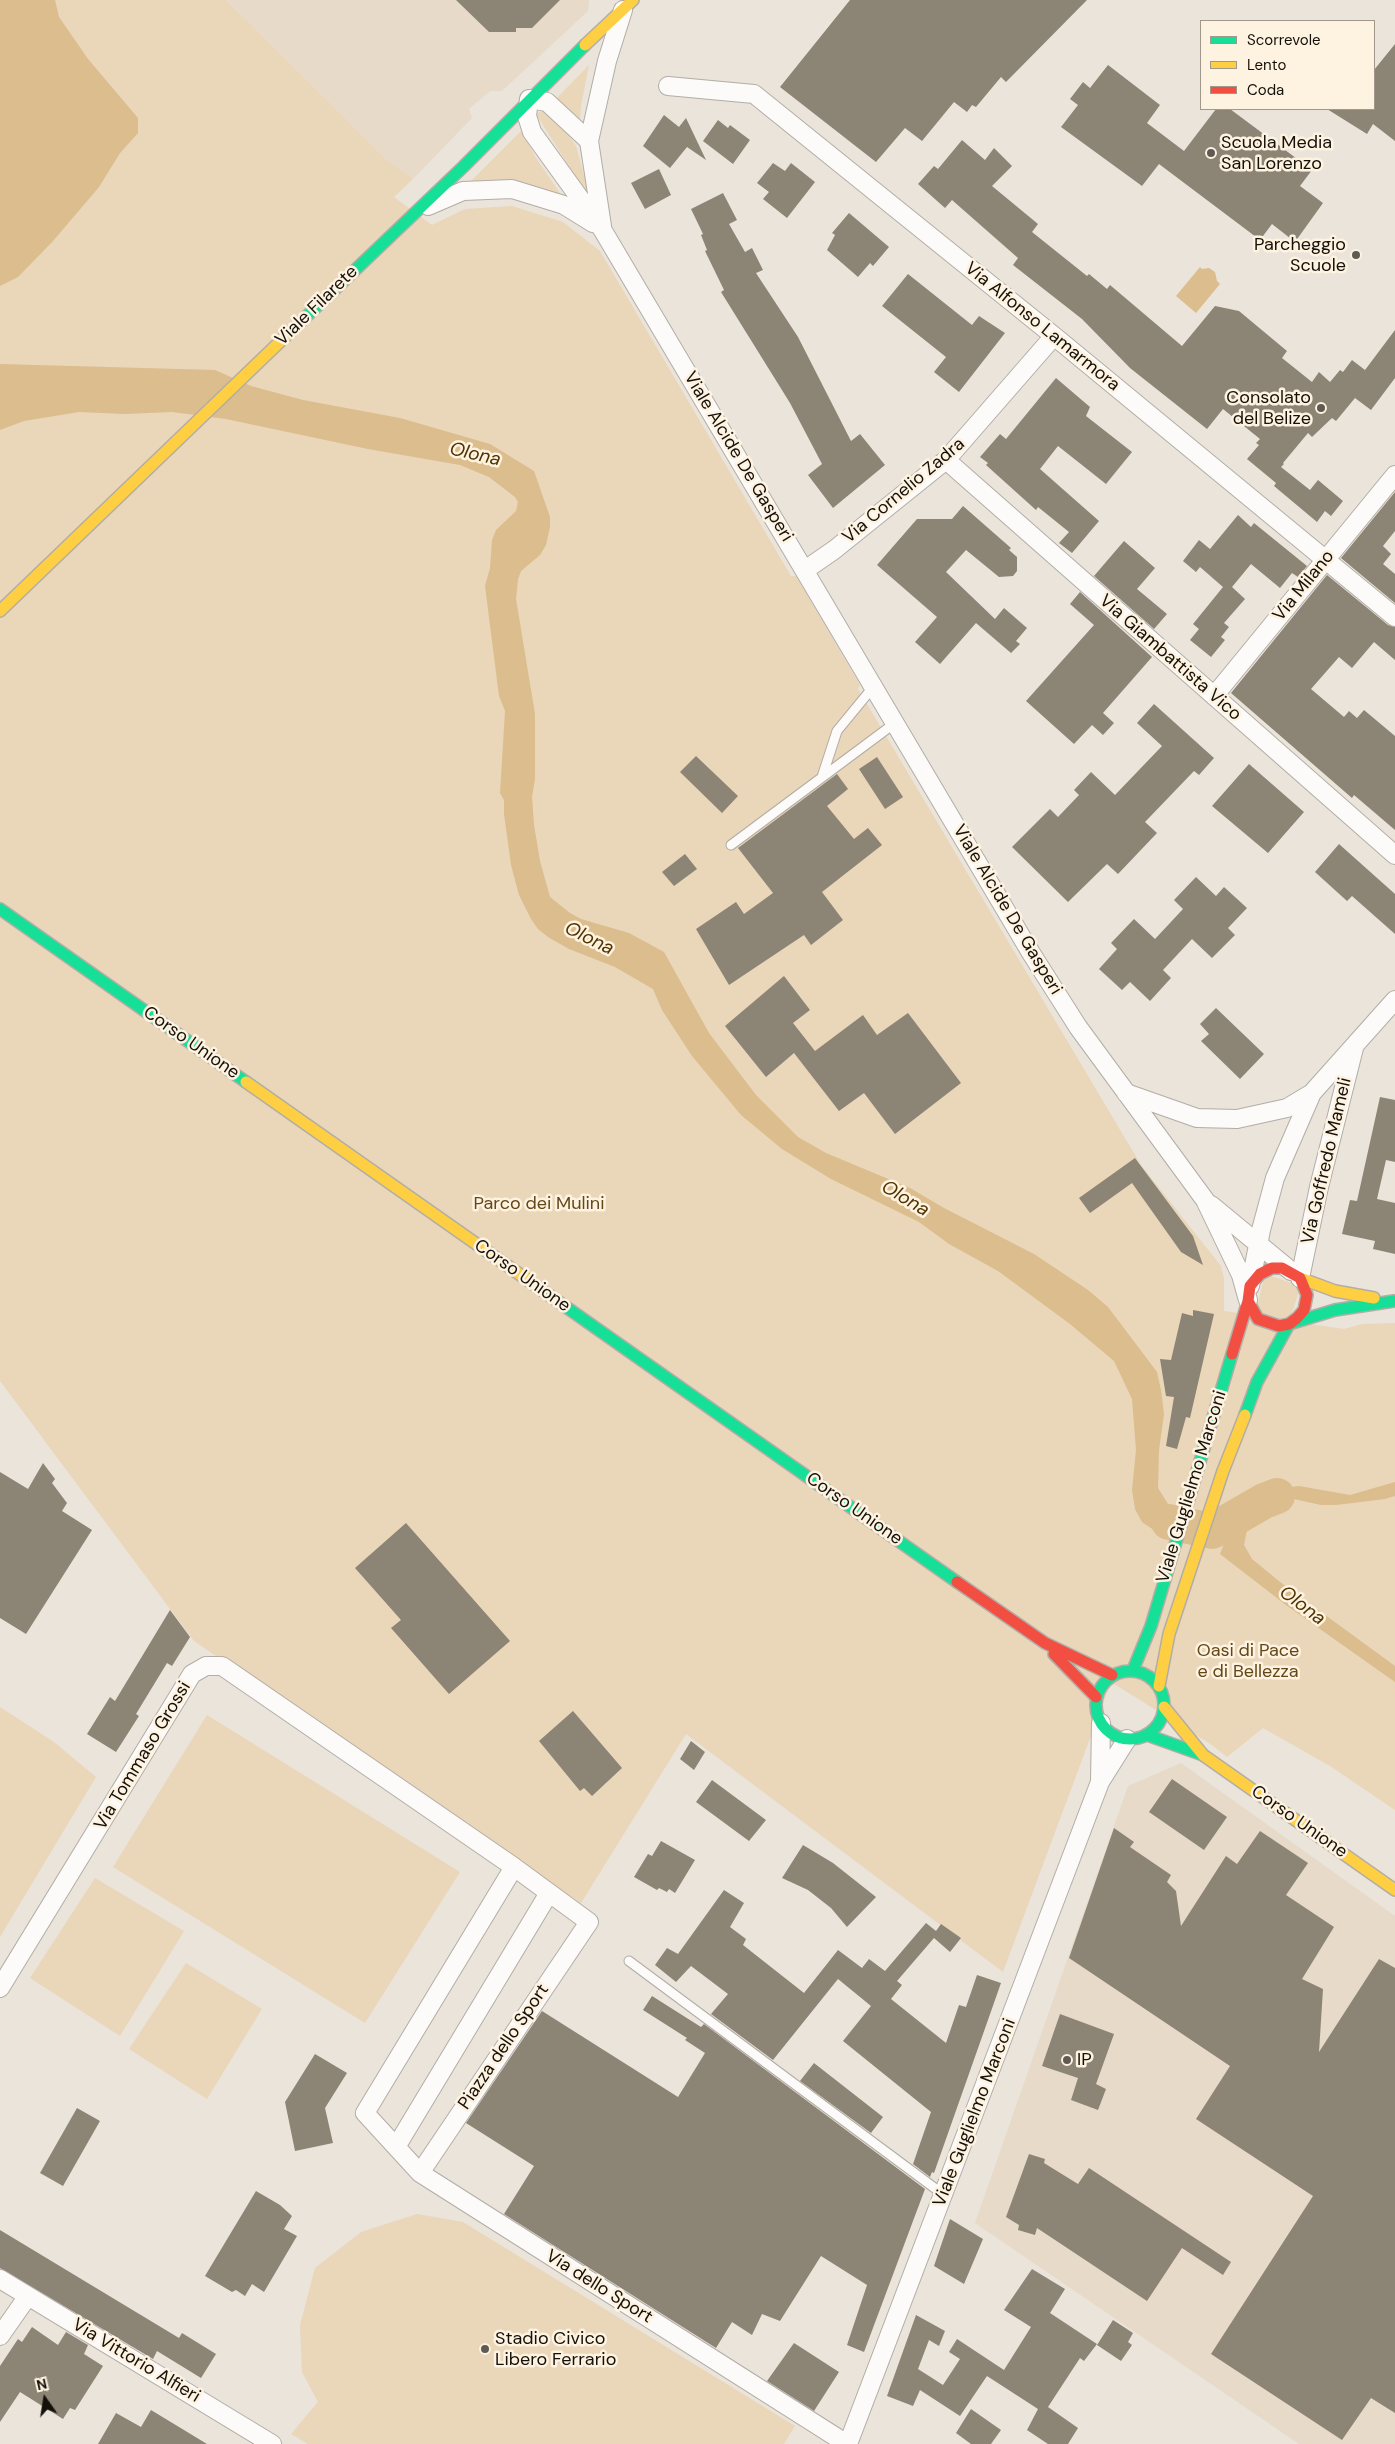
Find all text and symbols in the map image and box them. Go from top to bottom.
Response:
legend [1200,20,1375,110]
text: Scorrevole [1247,30,1321,50]
text: Lento [1247,55,1286,75]
text: Coda [1247,80,1284,100]
place label: Scuola Media San Lorenzo [1221,132,1332,174]
marker: Scuola Media San Lorenzo [1205,147,1217,159]
place label: Parcheggio Scuole [1254,234,1346,276]
marker: Parcheggio Scuole [1350,249,1362,261]
street label: Via Alfonso Lamarmora [960,258,1124,396]
street label: Viale Filarete [271,261,363,351]
street label: Viale Alcide De Gasperi [679,368,797,546]
place label: Consolato del Belize [1226,387,1311,429]
marker: Consolato del Belize [1315,402,1327,414]
street label: Via Cornelio Zadra [839,434,969,548]
water label: Olona [447,438,503,472]
street label: Via Milano [1269,546,1339,626]
street label: Via Giambattista Vico [1094,590,1246,726]
street label: Viale Alcide De Gasperi [948,821,1066,999]
water label: Olona [561,917,617,961]
street label: Corso Unione [139,1002,243,1084]
street label: Via Goffredo Mameli [1297,1076,1357,1246]
water label: Olona [877,1176,933,1222]
park label: Parco dei Mulini [474,1193,604,1215]
street label: Corso Unione [470,1235,574,1317]
street label: Viale Guglielmo Marconi [1152,1388,1232,1586]
street label: Corso Unione [802,1468,906,1550]
water label: Olona [1274,1581,1330,1631]
park label: Oasi di Pace e di Bellezza [1197,1640,1299,1682]
street label: Via Tommaso Grossi [90,1678,196,1834]
street label: Corso Unione [1247,1781,1351,1863]
street label: Piazza dello Sport [454,1980,554,2114]
street label: Viale Guglielmo Marconi [929,2016,1021,2210]
place label: IP [1077,2049,1092,2071]
marker: IP [1061,2054,1073,2066]
street label: Via dello Sport [542,2246,656,2328]
street label: Via Vittorio Alfieri [68,2314,204,2408]
place label: Stadio Civico Libero Ferrario [495,2328,616,2370]
marker: Stadio Civico Libero Ferrario [479,2343,491,2355]
north arrow [20,2374,70,2424]
text: N [35,2374,49,2394]

